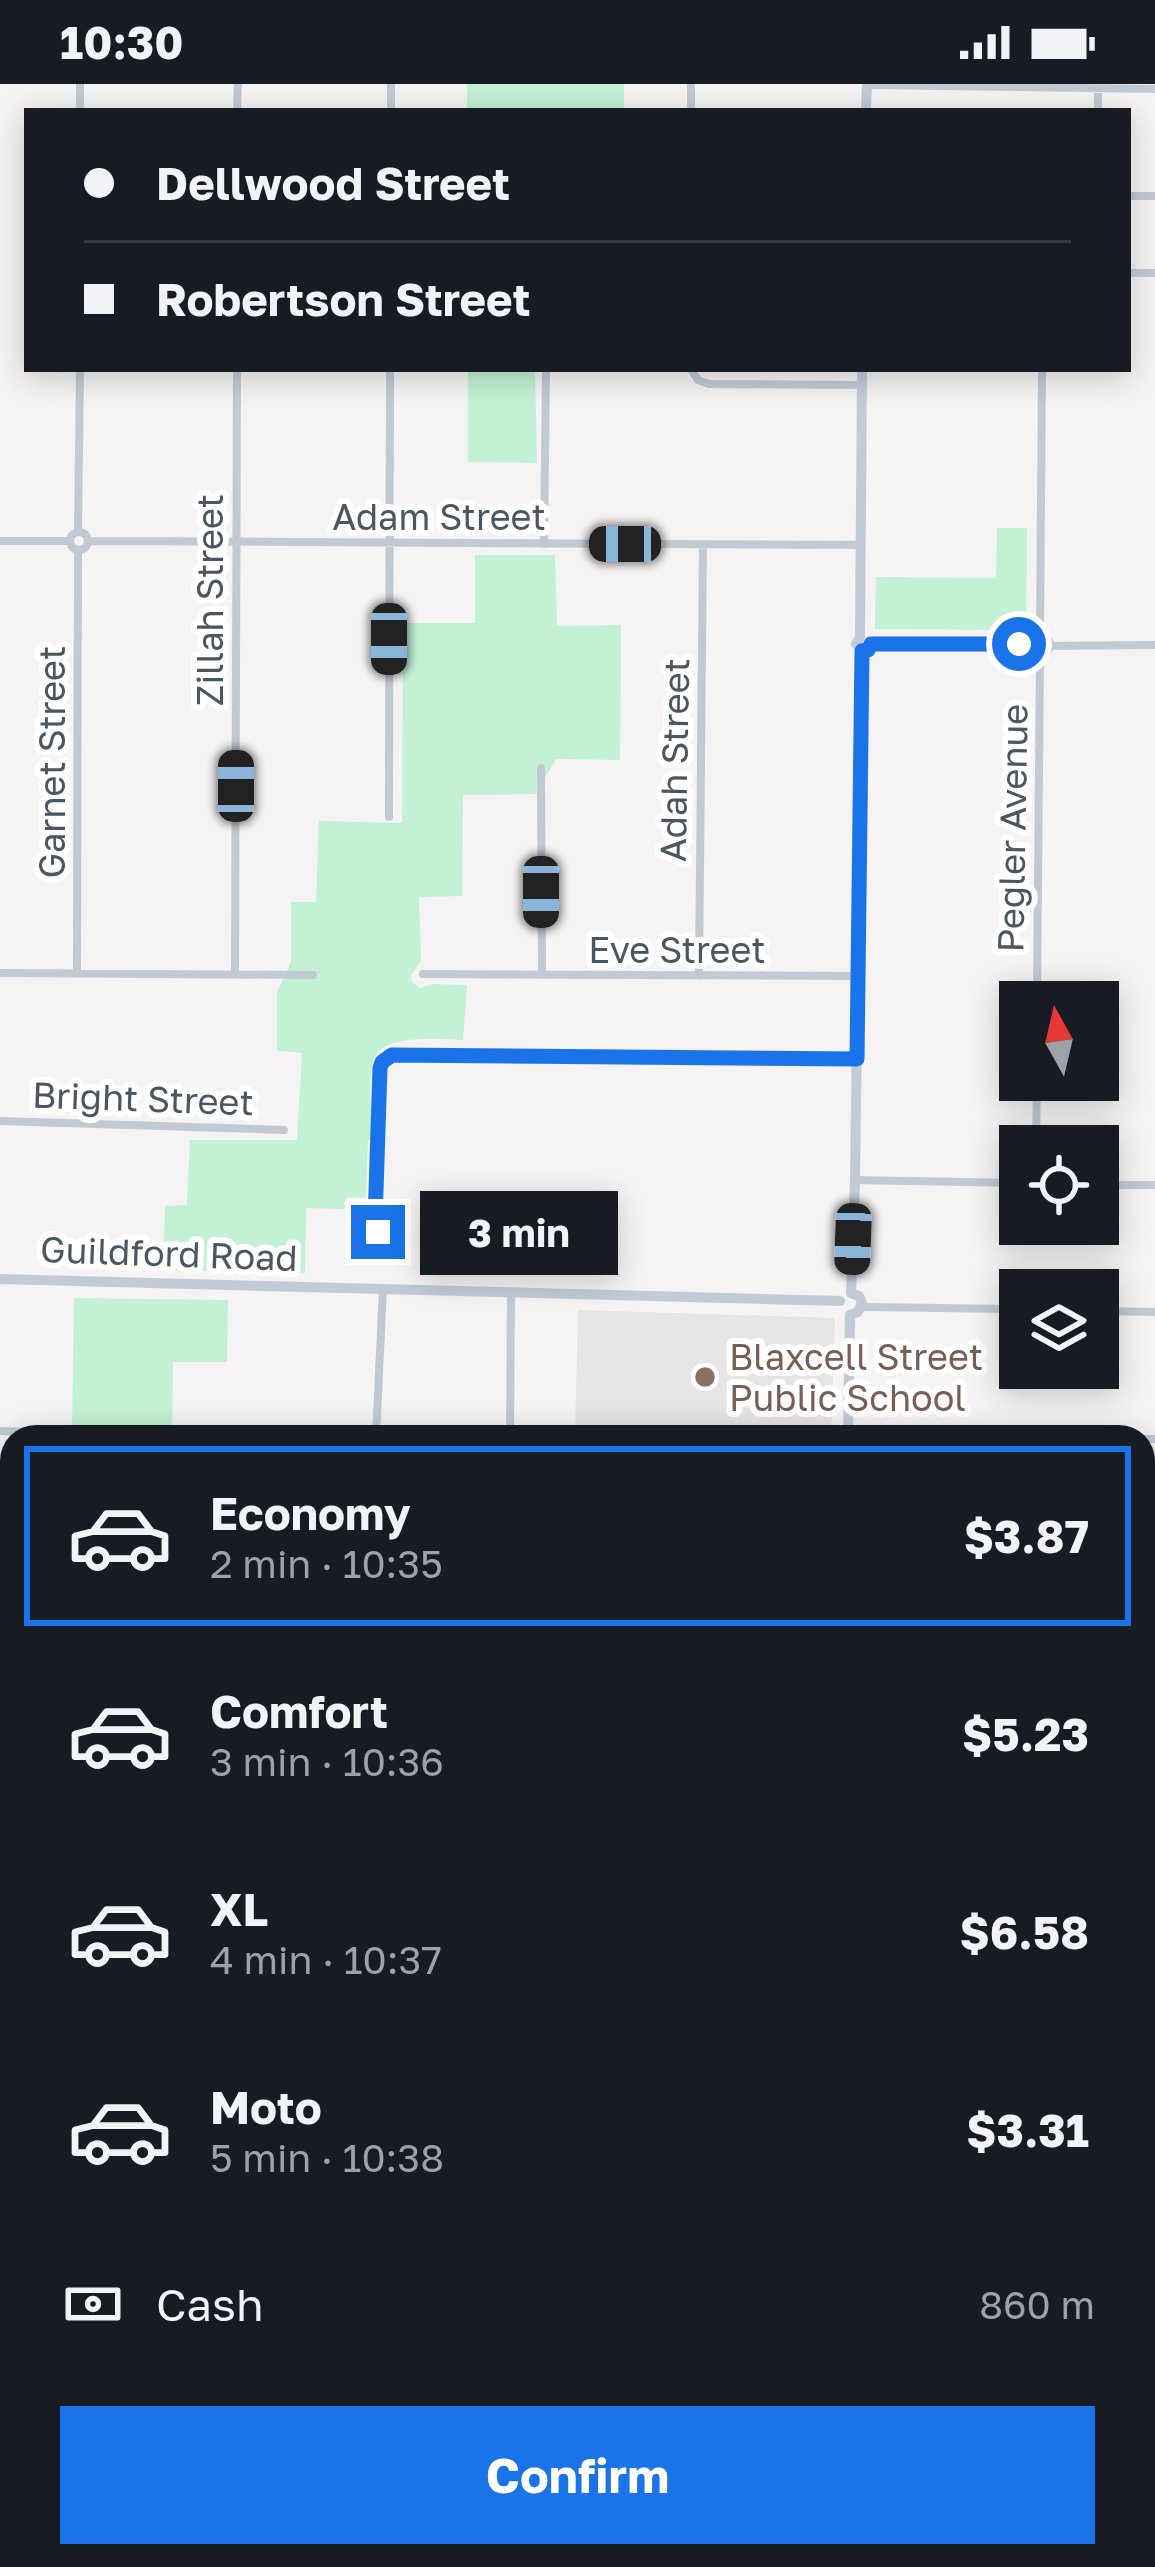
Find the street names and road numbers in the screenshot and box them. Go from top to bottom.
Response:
street label: Zillah Street [188,494,231,706]
street label: Adam Street [332,495,546,538]
street label: Garnet Street [30,646,73,878]
street label: Adah Street [651,658,697,862]
street label: Pegler Avenue [988,703,1036,953]
street label: Eve Street [588,928,766,971]
street label: Bright Street [31,1073,255,1123]
street label: Guildford Road [40,1227,298,1279]

